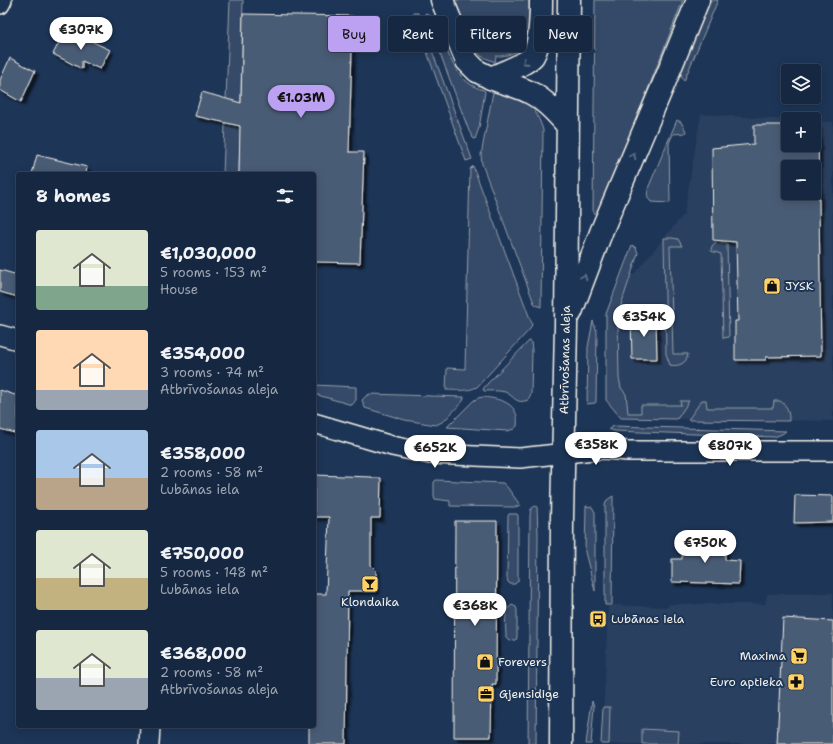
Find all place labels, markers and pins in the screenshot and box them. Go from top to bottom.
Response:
pin: €307K [53,17,109,51]
pin: €1.03M [268,85,334,119]
shop icon: JYSK [762,276,782,296]
place label: JYSK [785,278,814,294]
pin: €354K [616,304,672,338]
pin: €358K [568,432,624,466]
pin: €807K [702,433,758,467]
pin: €652K [407,435,463,469]
pin: €750K [677,530,733,564]
bar icon: Klondaika [360,574,380,594]
pin: €368K [447,593,503,627]
place label: Klondaika [341,594,399,610]
bus stop icon: Lubānas iela [588,609,608,629]
place label: Lubānas iela [611,611,685,627]
supermarket icon: Maxima [789,646,809,666]
place label: Maxima [740,648,787,664]
shop icon: Forevers [475,652,495,672]
place label: Forevers [498,654,547,670]
pharmacy icon: Euro aptieka [786,672,806,692]
place label: Euro aptieka [710,674,784,690]
office icon: Gjensidige [476,684,496,704]
place label: Gjensidige [499,686,559,702]

